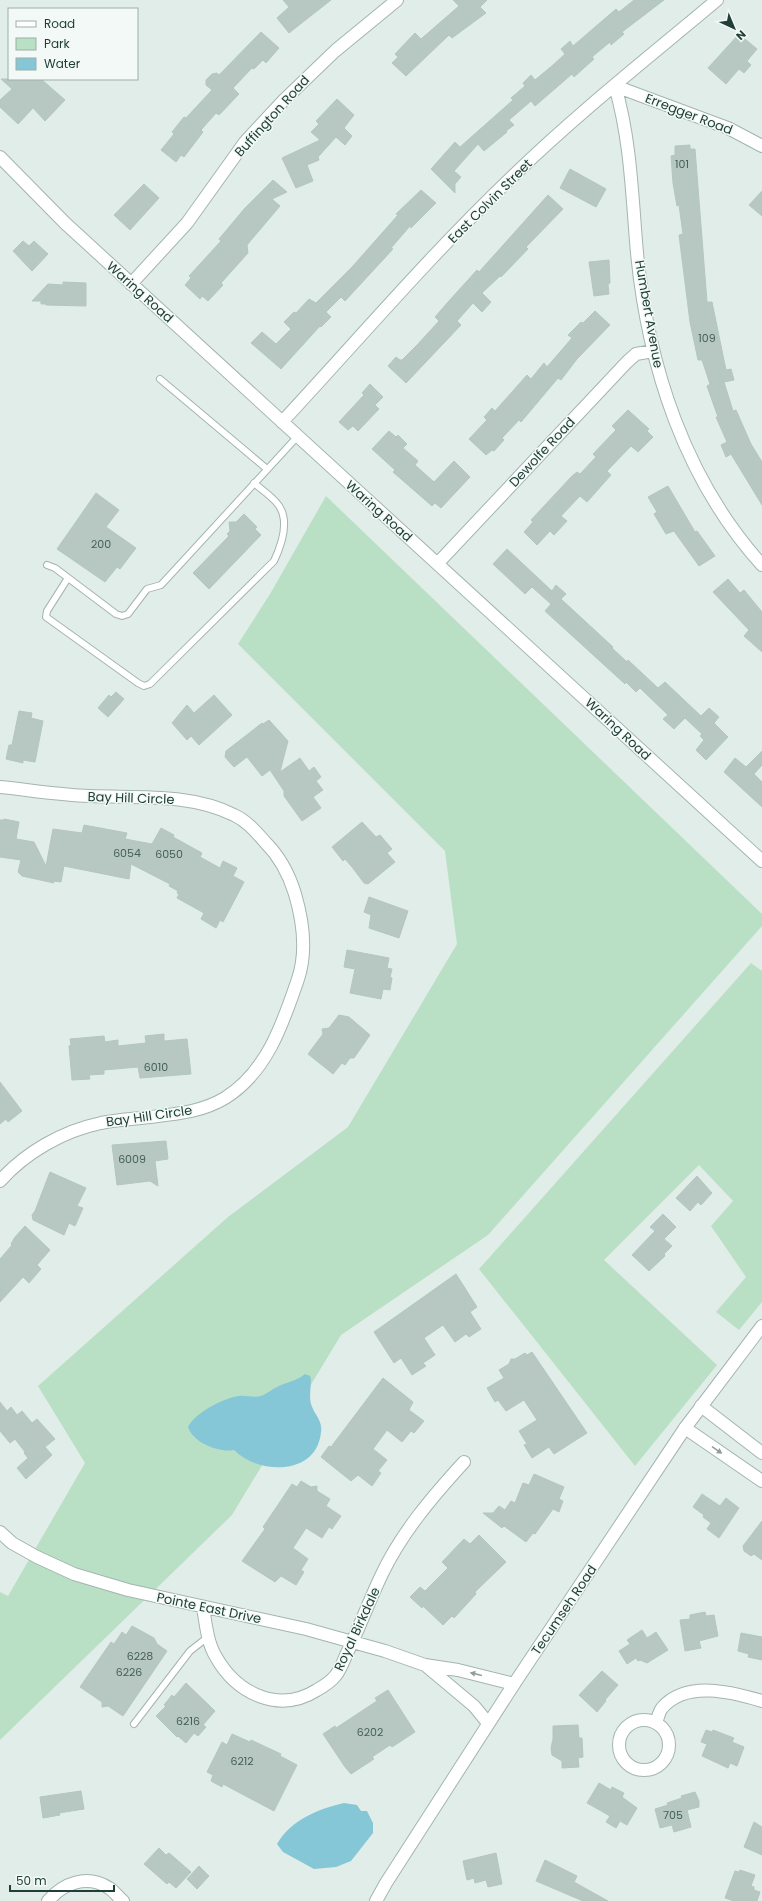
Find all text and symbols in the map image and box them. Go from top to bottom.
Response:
legend [8,8,138,80]
north arrow [714,8,754,48]
text: Road [44,15,75,32]
text: N [732,27,749,44]
text: Park [44,35,71,52]
text: Water [44,55,81,72]
street label: Buffington Road [230,71,314,161]
street label: Erregger Road [643,89,735,139]
street label: East Colvin Street [444,154,537,247]
house number: 101 [675,156,689,172]
street label: Waring Road [102,257,178,327]
street label: Humbert Avenue [630,258,668,370]
house number: 109 [698,330,716,346]
street label: Dewolfe Road [505,413,579,491]
street label: Waring Road [341,476,417,546]
house number: 200 [91,536,111,552]
street label: Waring Road [581,693,655,765]
street label: Bay Hill Circle [87,787,175,809]
house number: 6054 [113,845,141,861]
house number: 6050 [155,846,183,862]
house number: 6010 [144,1059,168,1075]
street label: Bay Hill Circle [105,1101,193,1131]
house number: 6009 [118,1151,146,1167]
one-way arrow [712,1446,723,1454]
street label: Tecumseh Road [527,1561,601,1659]
street label: Royal Birkdale [329,1584,385,1674]
street label: Pointe East Drive [155,1588,263,1628]
house number: 6228 [127,1648,153,1664]
house number: 6226 [116,1664,142,1680]
one-way arrow [470,1671,483,1677]
house number: 6216 [176,1713,200,1729]
house number: 6202 [357,1724,383,1740]
house number: 6212 [230,1753,254,1769]
house number: 705 [663,1807,683,1823]
scale bar [10,1867,114,1893]
text: 50 m [16,1872,47,1889]

